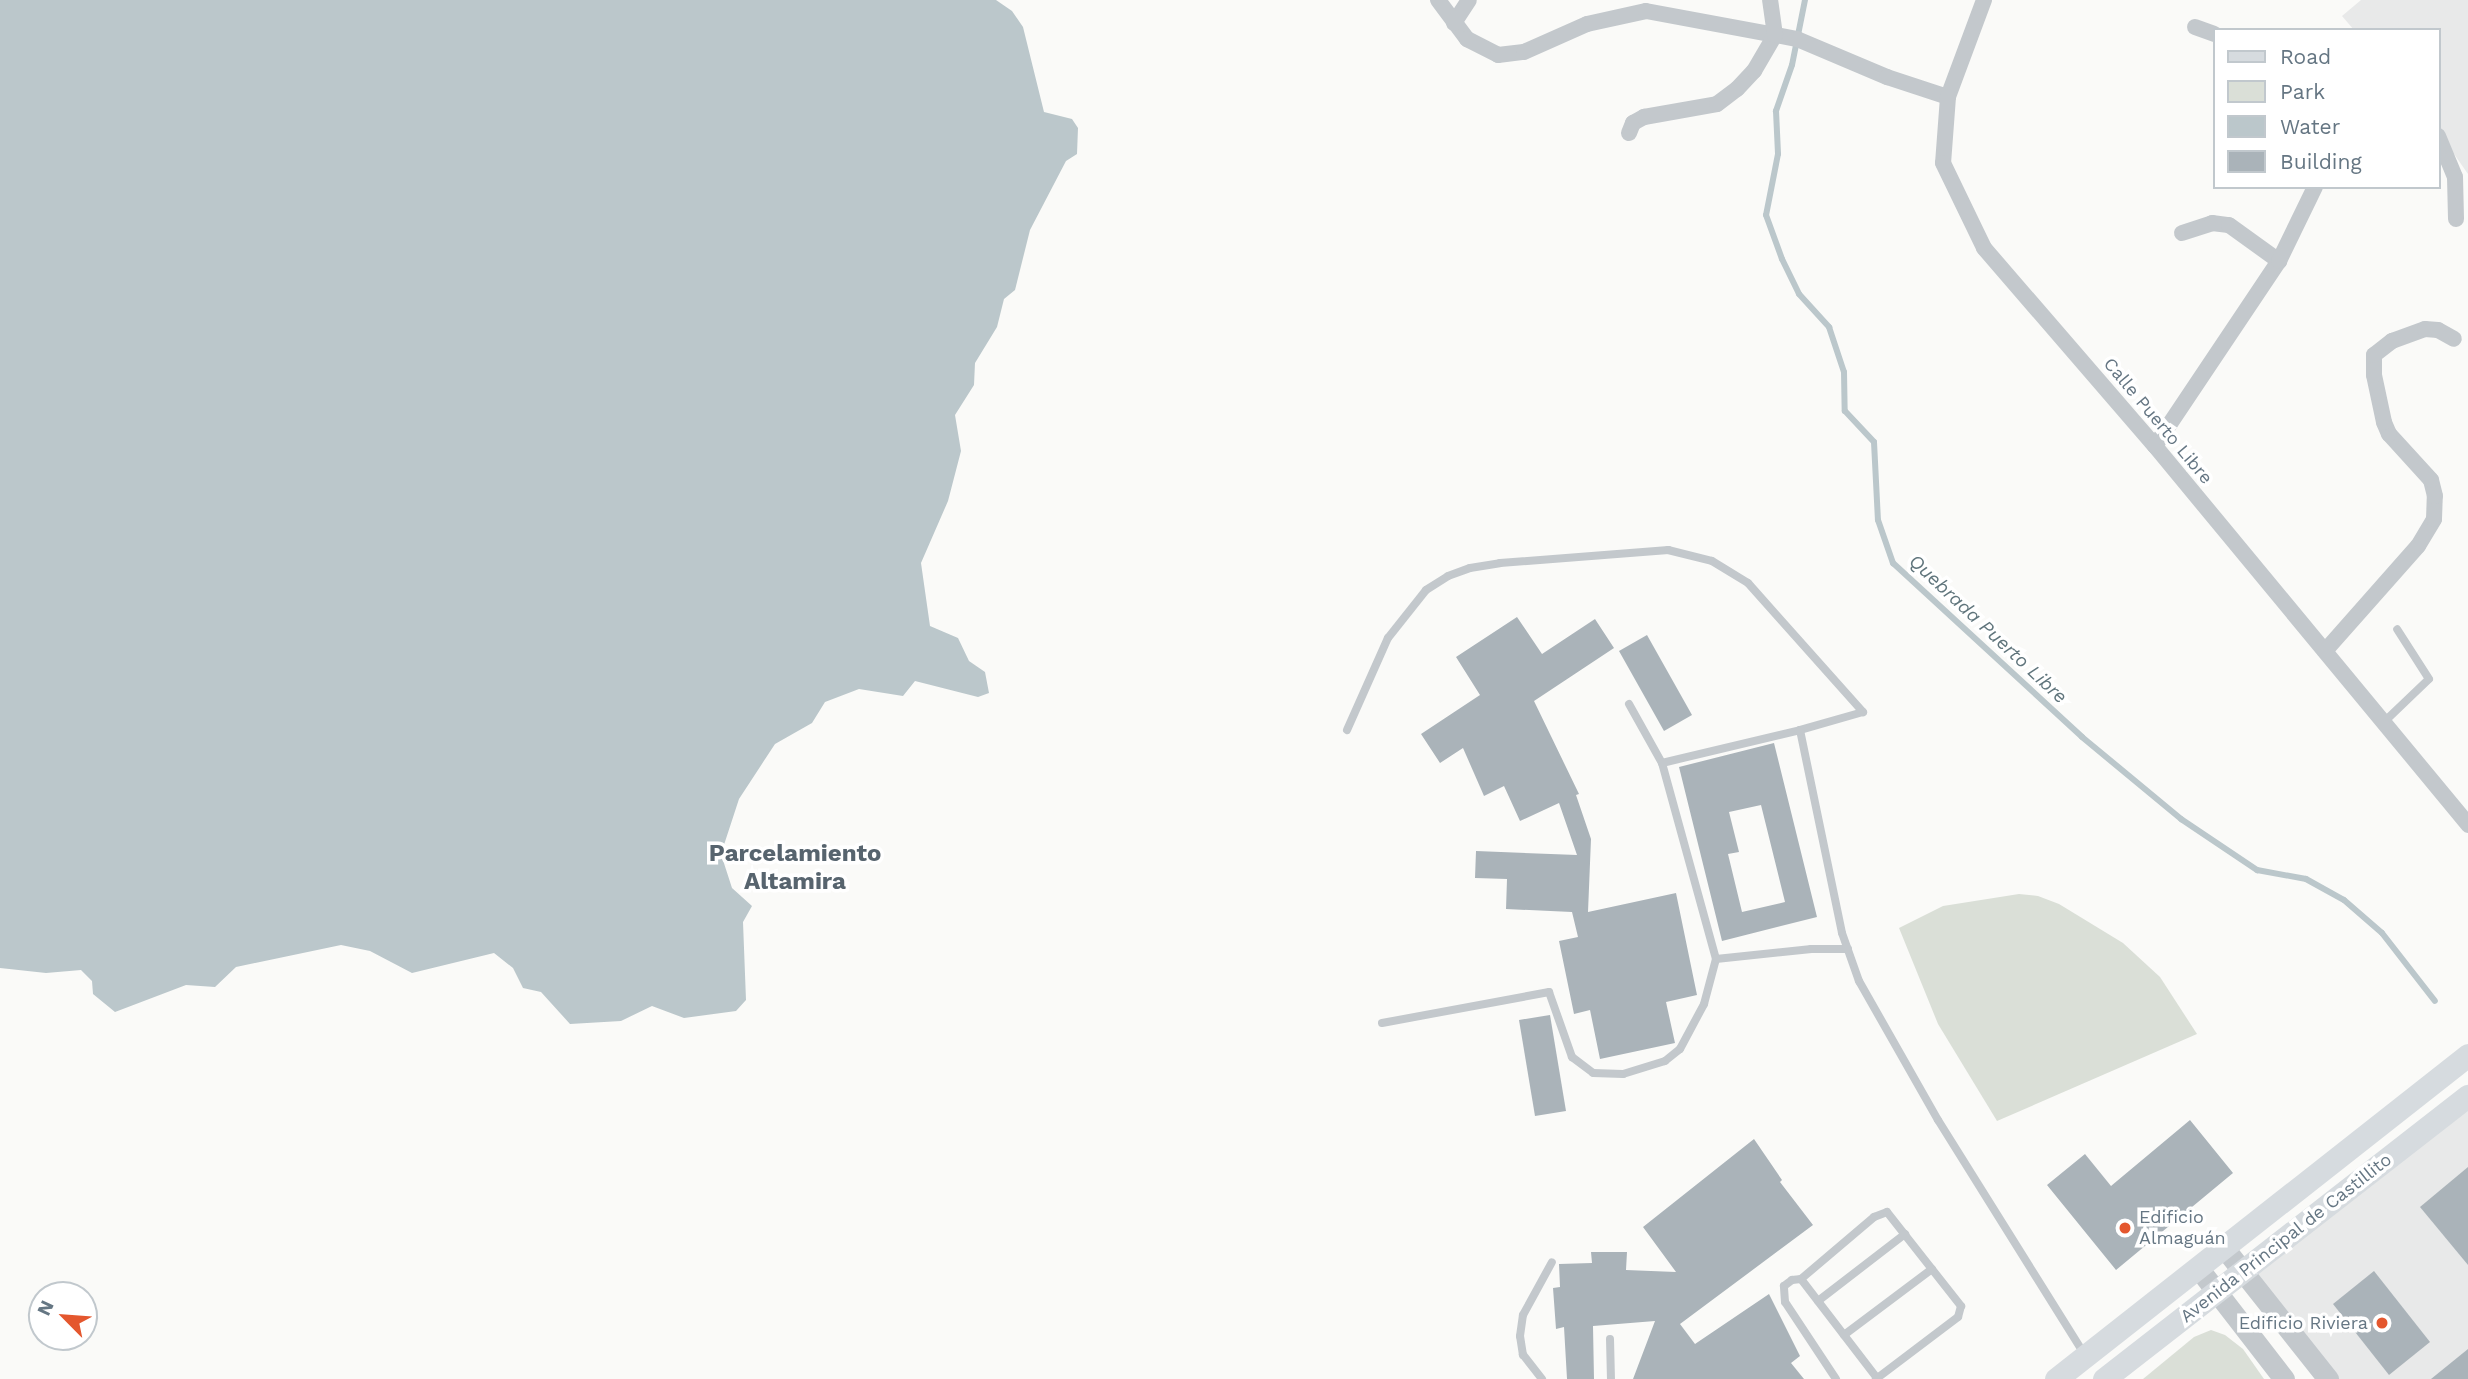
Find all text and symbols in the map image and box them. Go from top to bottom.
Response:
legend [2212,28,2440,189]
text: Road [2280,44,2331,69]
text: Park [2280,79,2325,104]
text: Water [2280,114,2340,139]
text: Building [2280,149,2362,174]
street label: Calle Puerto Libre [2099,353,2217,489]
water label: Quebrada Puerto Libre [1904,550,2072,708]
district label: Parcelamiento Altamira [709,840,881,896]
street label: Avenida Principal de Castillito [2176,1148,2396,1328]
place label: Edificio Almaguán [2139,1207,2226,1250]
marker: Edificio Almaguán [2117,1220,2133,1236]
north arrow [28,1281,98,1351]
text: N [32,1297,59,1319]
place label: Edificio Riviera [2239,1312,2368,1334]
marker: Edificio Riviera [2374,1315,2390,1331]

